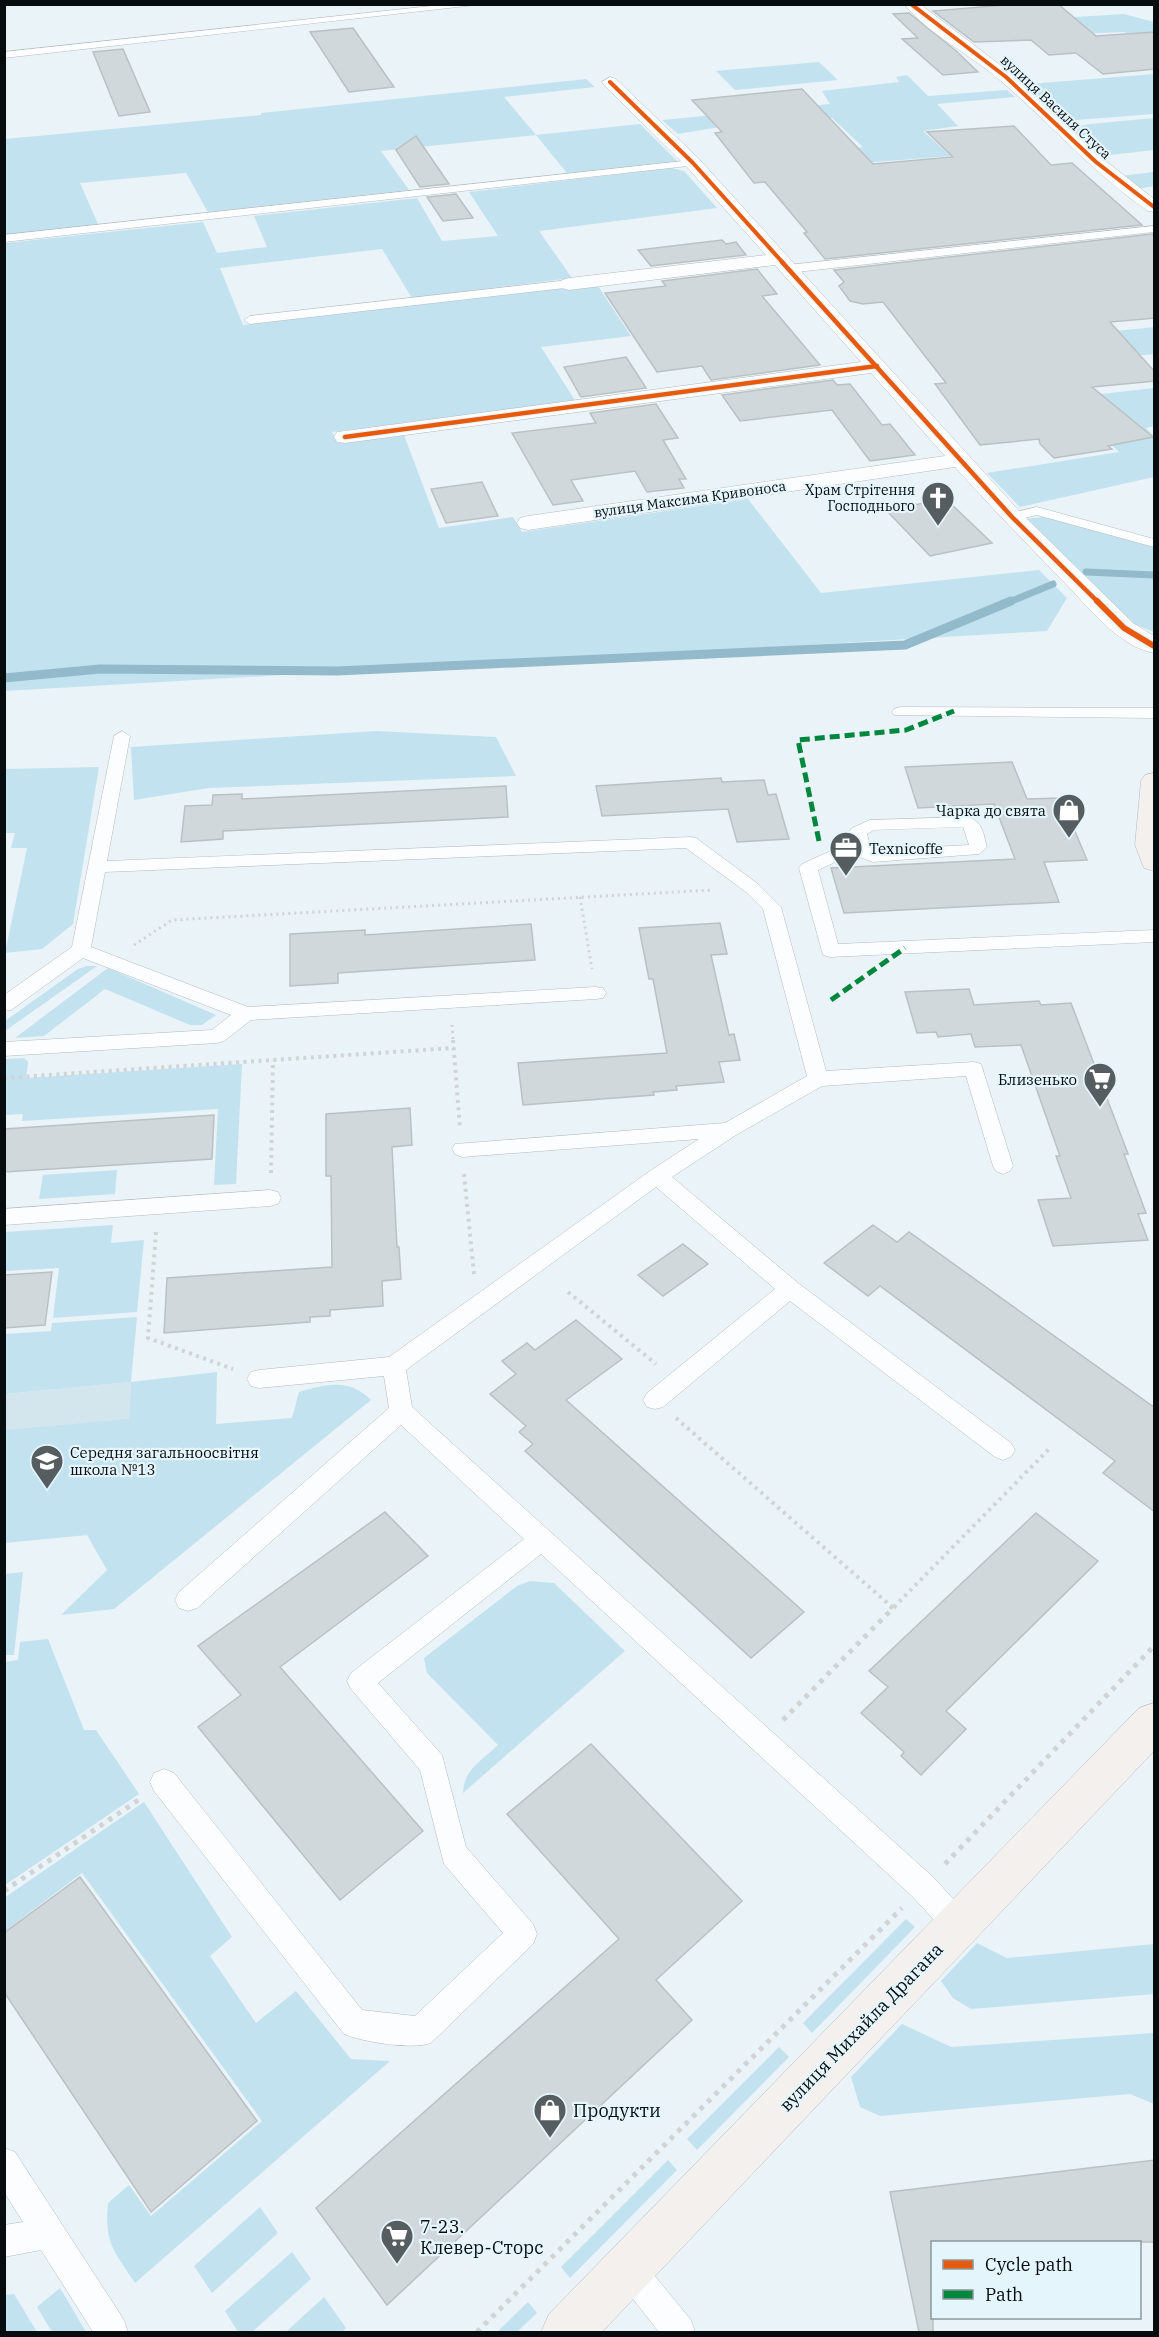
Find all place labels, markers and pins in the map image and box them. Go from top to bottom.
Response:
church icon: Храм Стрітення Господнього [920,480,956,527]
place label: Храм Стрітення Господнього [805,481,915,515]
shop icon: Чарка до свята [1051,792,1087,839]
place label: Чарка до свята [936,801,1046,820]
office icon: Texnicoffe [828,830,864,877]
place label: Texnicoffe [869,839,943,858]
supermarket icon: Близенько [1082,1061,1118,1108]
place label: Близенько [998,1070,1077,1089]
school or university icon: Середня загальноосвітня школа №13 [29,1443,65,1490]
place label: Середня загальноосвітня школа №13 [70,1443,259,1479]
shop icon: Продукти [532,2092,568,2139]
place label: Продукти [573,2099,661,2122]
place label: 7-23. Клевер-Сторс [420,2215,544,2259]
supermarket icon: 7-23. Клевер-Сторс [379,2218,415,2265]

